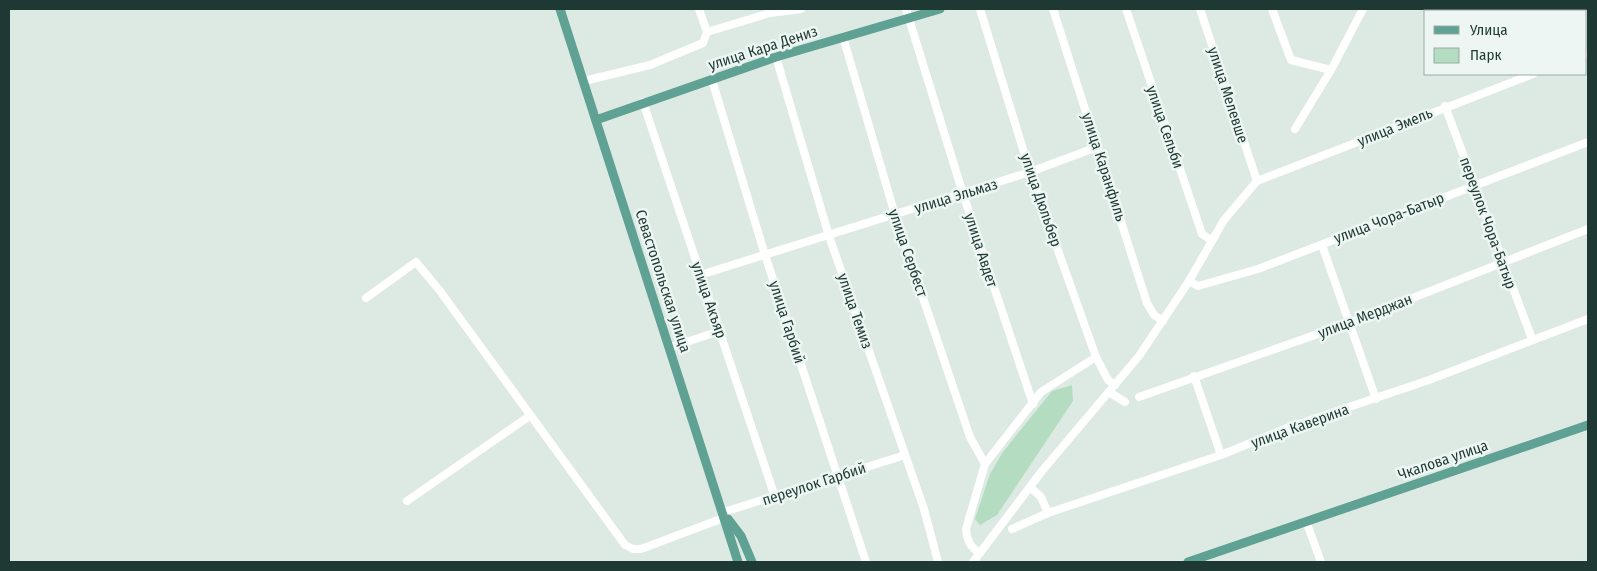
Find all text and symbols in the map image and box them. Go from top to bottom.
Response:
legend [1424,10,1587,75]
text: Улица [1469,21,1508,39]
street label: улица Кара Дениз [706,22,820,74]
street label: улица Мелевше [1204,45,1252,145]
text: Парк [1470,46,1501,64]
street label: улица Сельби [1142,83,1188,171]
street label: улица Эмель [1355,104,1435,150]
street label: улица Каранфиль [1078,110,1130,224]
street label: улица Дюльбер [1017,151,1065,249]
street label: переулок Чора-Батыр [1456,155,1520,291]
street label: улица Эльмаз [912,175,1000,217]
street label: улица Чора-Батыр [1331,189,1447,247]
street label: Севастопольская улица [631,207,695,355]
street label: улица Сербест [885,207,932,300]
street label: улица Авдет [961,211,1002,290]
street label: улица Акъяр [688,259,730,341]
street label: улица Темиз [834,271,876,351]
street label: улица Гарбий [765,278,809,366]
street label: улица Мерджан [1315,290,1415,342]
street label: улица Каверина [1249,400,1351,452]
street label: Чкалова улица [1396,436,1490,484]
street label: переулок Гарбий [760,459,868,509]

